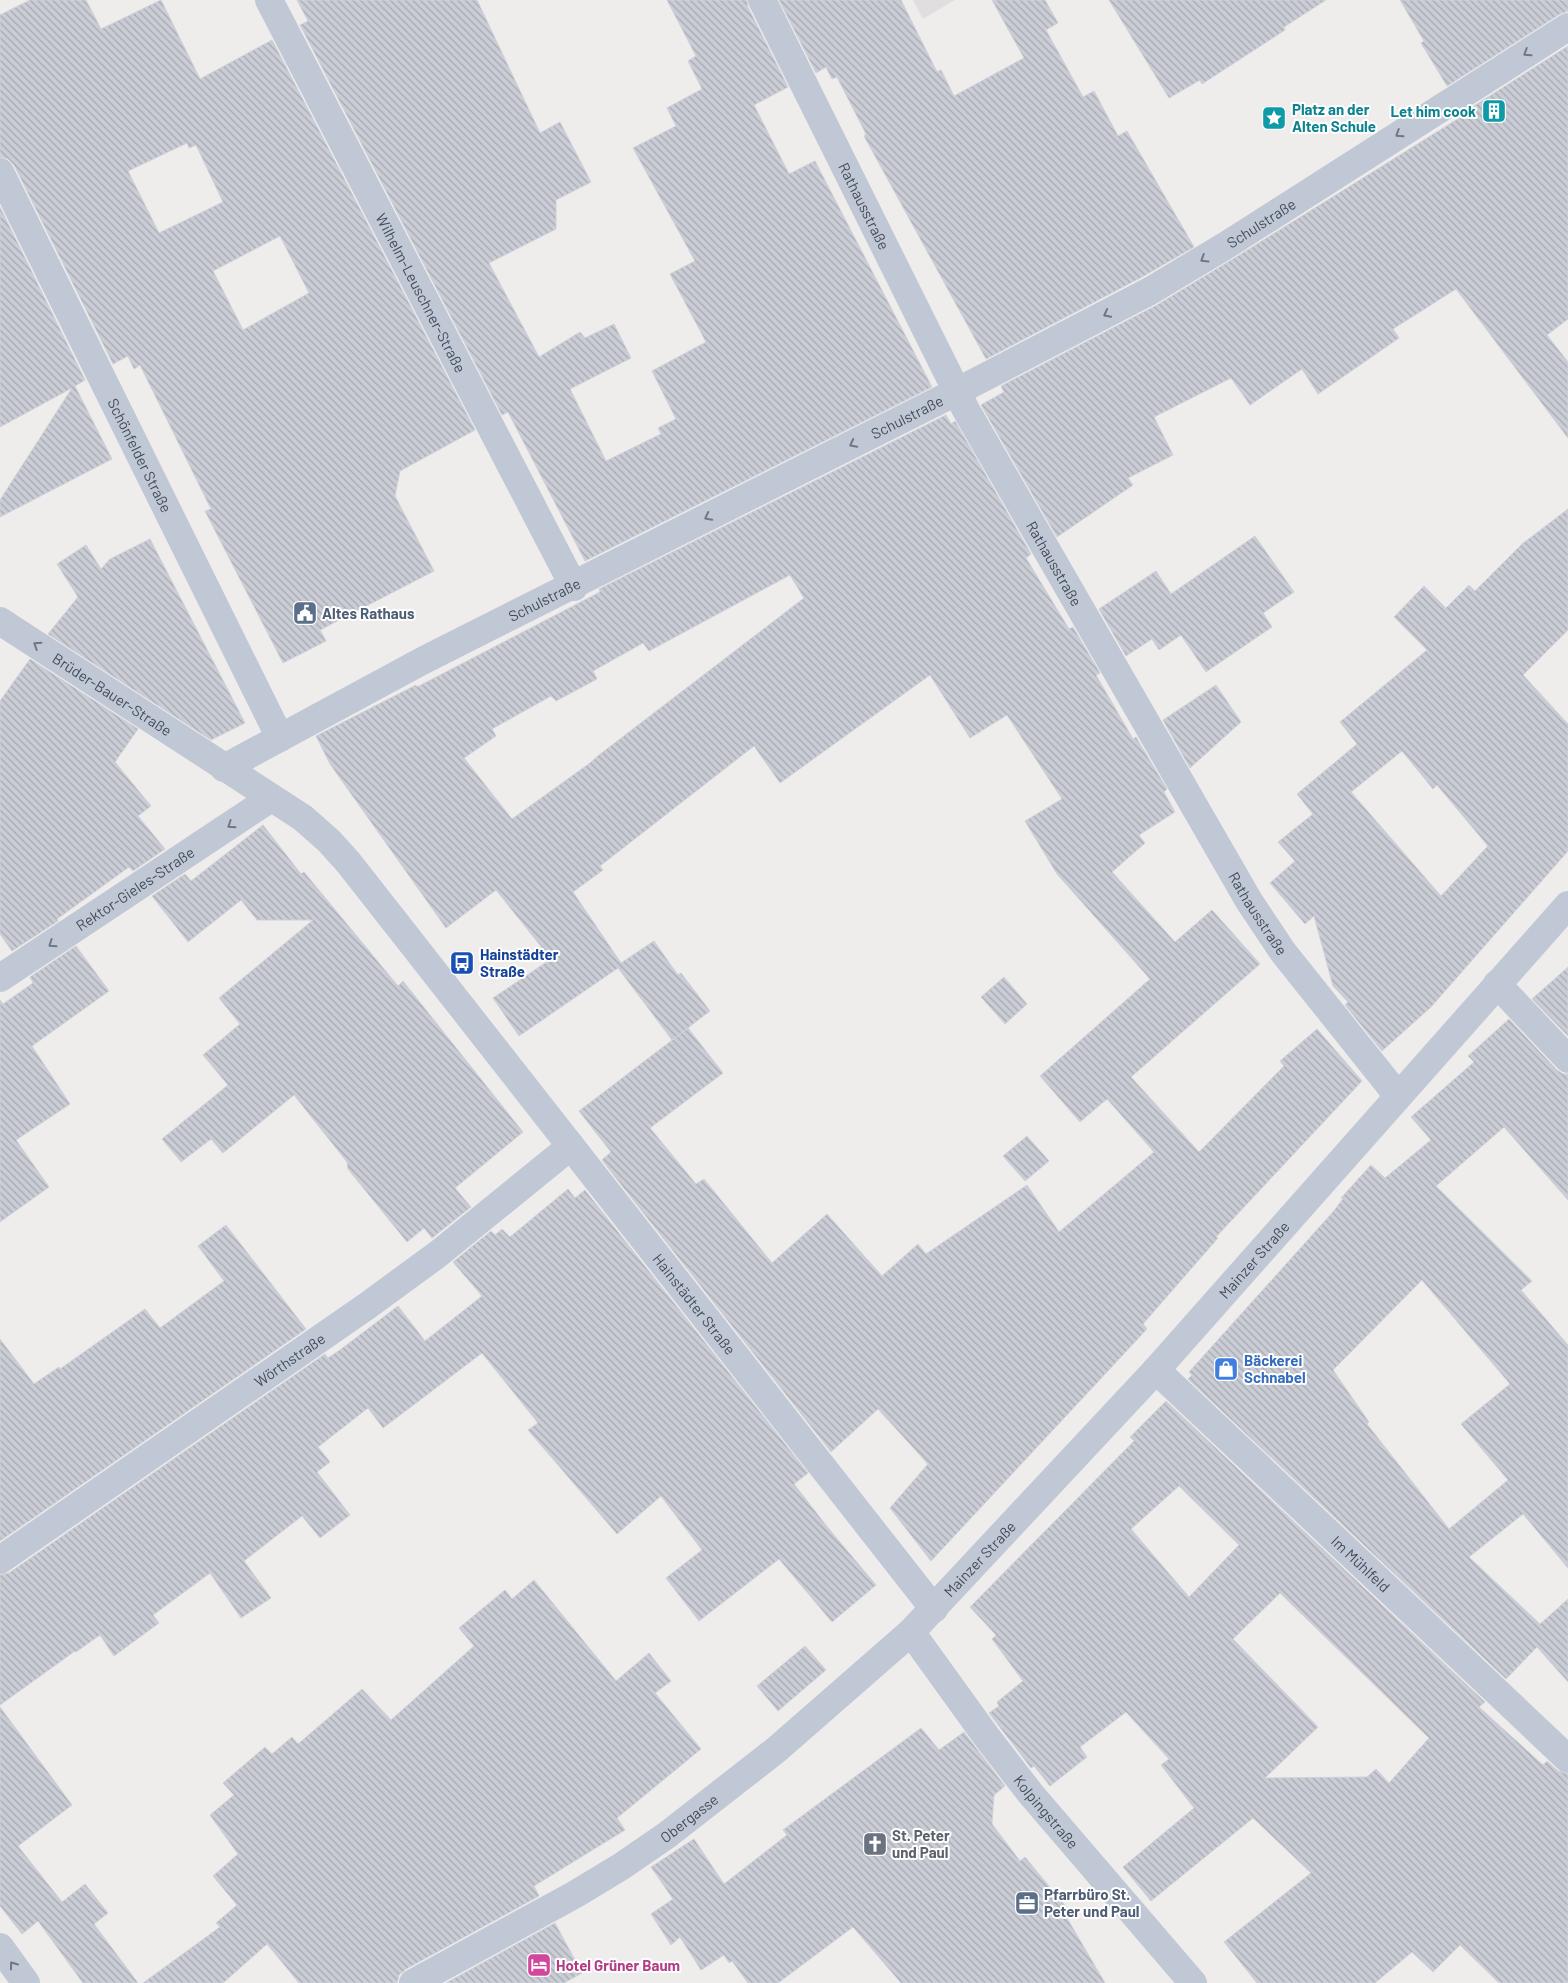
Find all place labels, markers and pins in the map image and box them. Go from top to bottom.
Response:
building icon: Let him cook [1481,98,1507,124]
place label: Platz an der Alten Schule [1292,100,1376,135]
place label: Let him cook [1390,102,1476,120]
place icon: Platz an der Alten Schule [1261,105,1287,131]
public building icon: Altes Rathaus [292,600,318,626]
place label: Altes Rathaus [322,604,415,622]
place label: Hainstädter Straße [480,945,559,980]
bus stop icon: Hainstädter Straße [449,950,475,976]
place label: Bäckerei Schnabel [1244,1351,1306,1386]
shop icon: Bäckerei Schnabel [1213,1356,1239,1382]
place label: St. Peter und Paul [892,1826,950,1861]
church icon: St. Peter und Paul [862,1831,888,1857]
place label: Pfarrbüro St. Peter und Paul [1044,1885,1140,1920]
office icon: Pfarrbüro St. Peter und Paul [1014,1890,1040,1916]
hotel icon: Hotel Grüner Baum [526,1952,552,1978]
place label: Hotel Grüner Baum [556,1956,680,1974]

